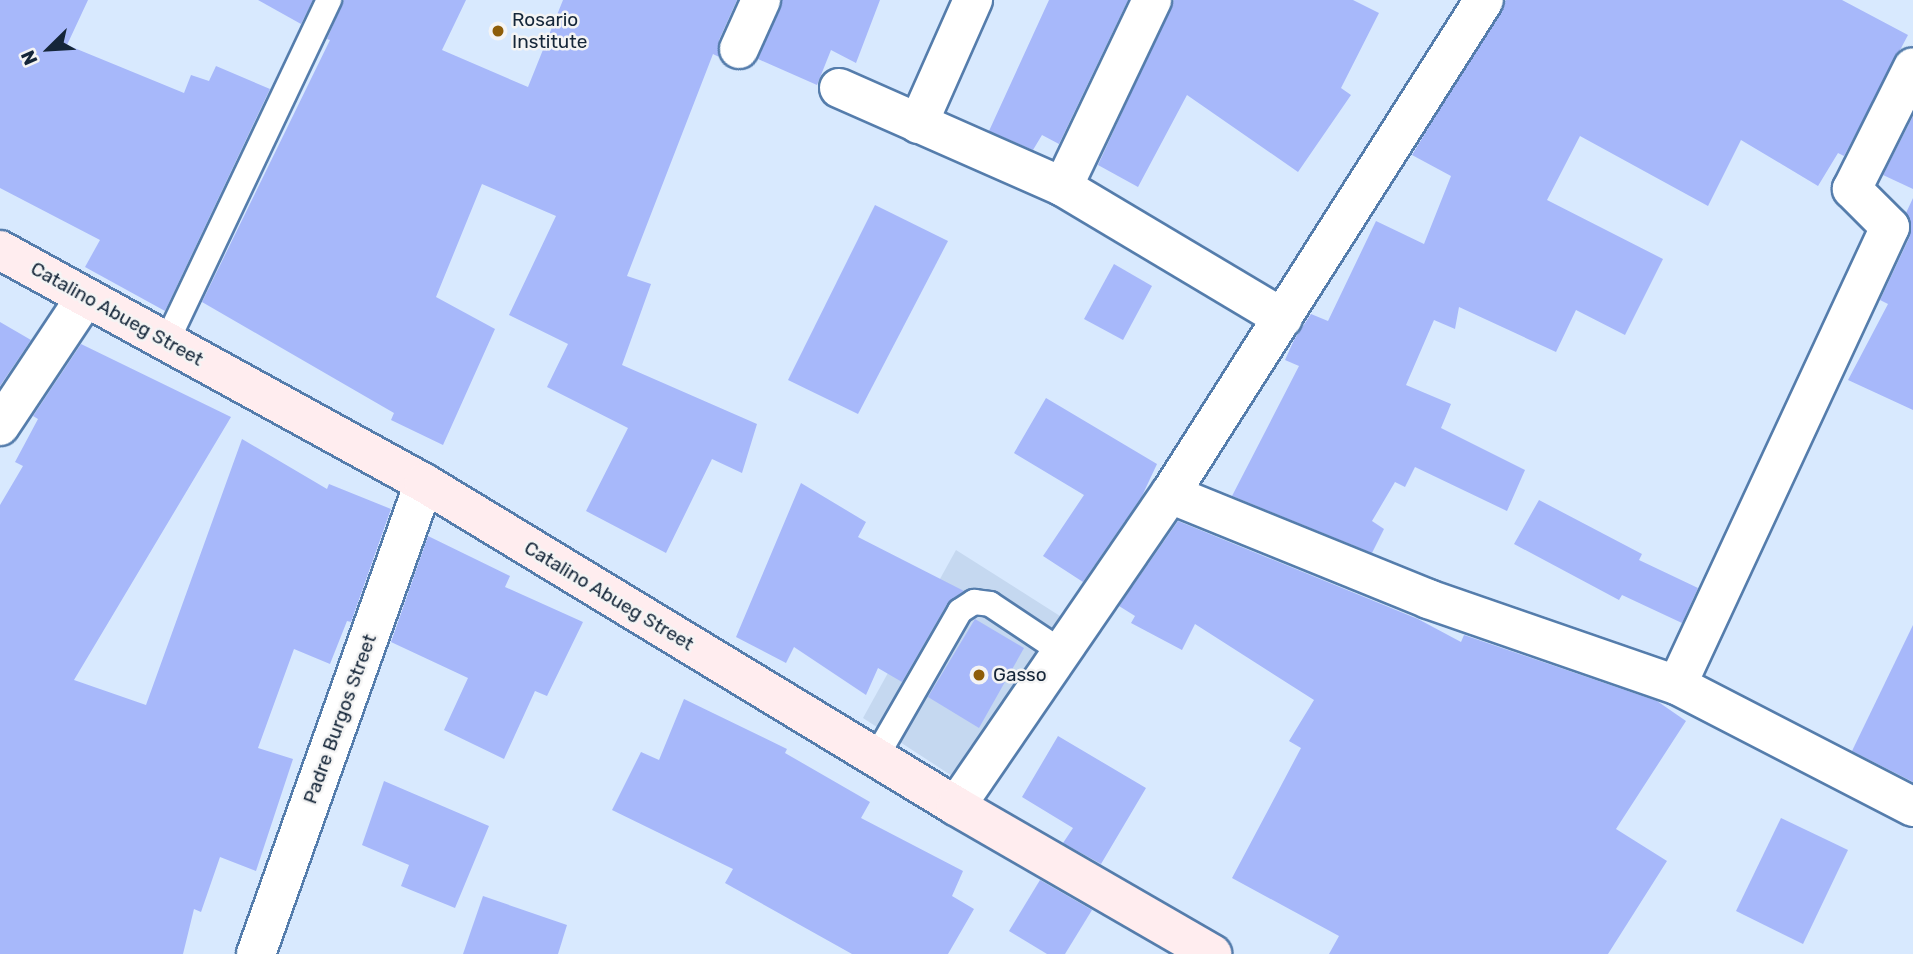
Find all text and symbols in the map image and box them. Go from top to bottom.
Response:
place label: Rosario Institute [512,9,587,53]
north arrow [14,14,84,84]
marker: Rosario Institute [490,23,506,39]
text: N [16,47,43,69]
street label: Catalino Abueg Street [27,257,207,371]
street label: Catalino Abueg Street [520,536,698,656]
street label: Padre Burgos Street [299,631,381,807]
place label: Gasso [993,664,1047,686]
marker: Gasso [971,667,987,683]

